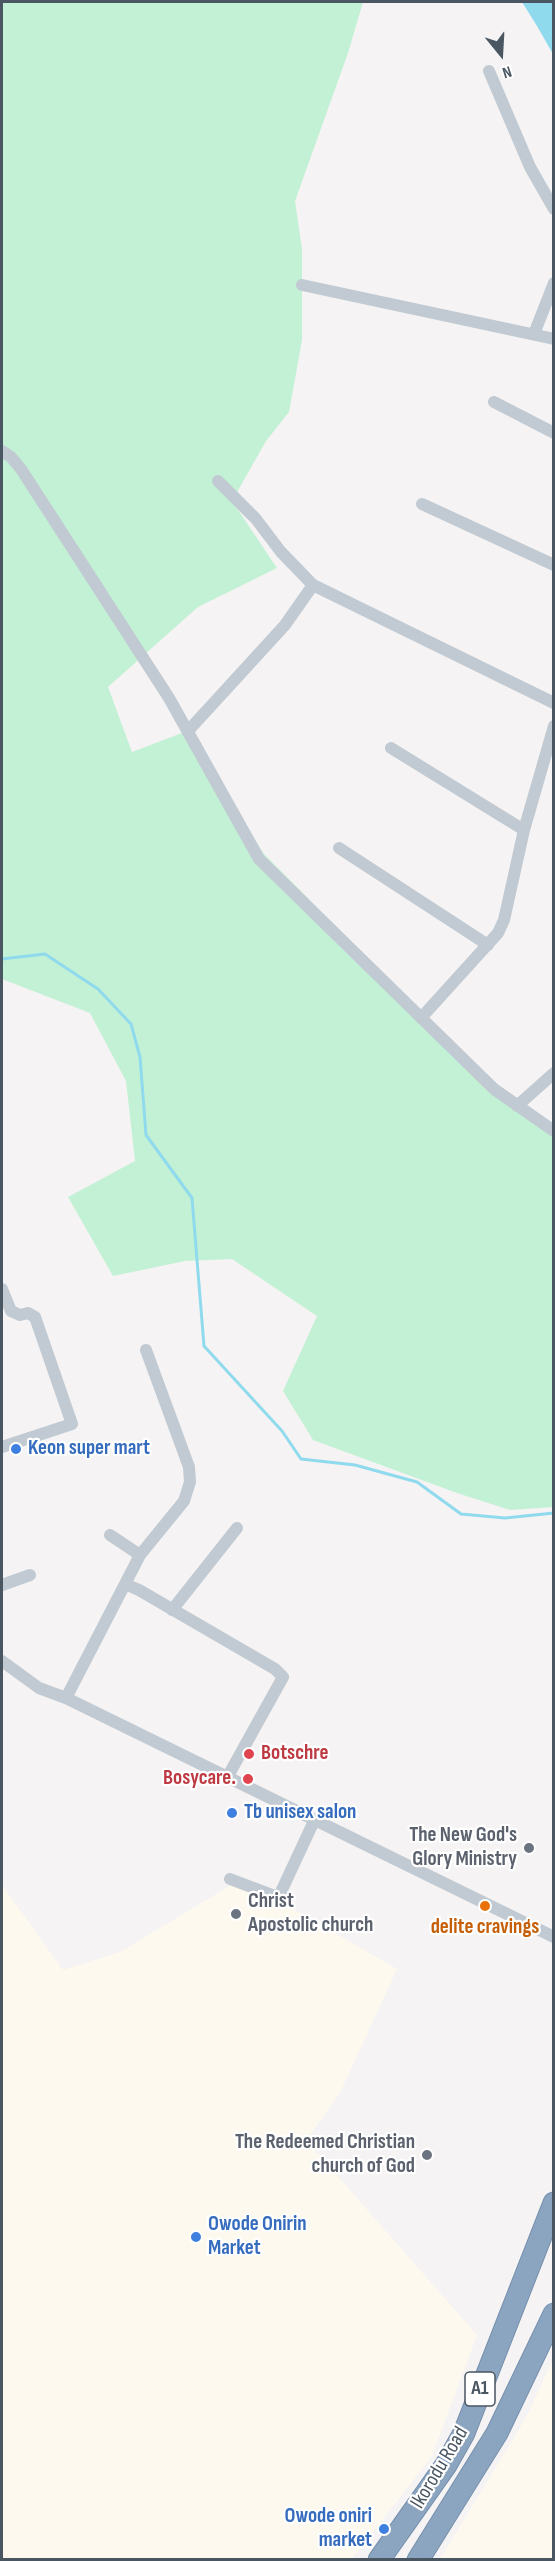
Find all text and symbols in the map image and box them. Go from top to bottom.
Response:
north arrow [471,24,531,84]
text: N [500,61,514,82]
place label: Keon super mart [28,1436,150,1462]
marker: Keon super mart [9,1442,23,1456]
place label: Botschre [261,1741,329,1767]
marker: Botschre [242,1747,256,1761]
place label: Bosycare. [163,1766,236,1792]
marker: Bosycare. [241,1772,255,1786]
place label: Tb unisex salon [244,1800,356,1826]
marker: Tb unisex salon [225,1806,239,1820]
place label: The New God's Glory Ministry [409,1823,517,1873]
marker: The New God's Glory Ministry [522,1841,536,1855]
place label: Christ Apostolic church [248,1889,373,1939]
marker: delite cravings [478,1899,492,1913]
marker: Christ Apostolic church [229,1907,243,1921]
place label: delite cravings [431,1915,539,1941]
place label: The Redeemed Christian church of God [235,2130,415,2180]
marker: The Redeemed Christian church of God [420,2148,434,2162]
place label: Owode Onirin Market [208,2212,307,2262]
marker: Owode Onirin Market [189,2230,203,2244]
road number: A1 [465,2372,495,2406]
street label: Ikorodu Road [406,2423,474,2513]
place label: Owode oniri market [284,2504,372,2554]
marker: Owode oniri market [377,2522,391,2536]

